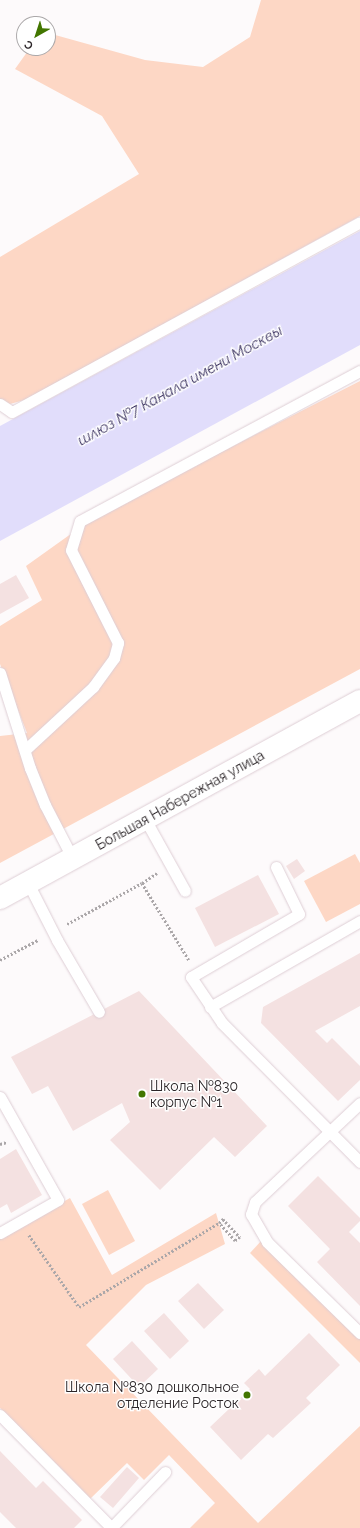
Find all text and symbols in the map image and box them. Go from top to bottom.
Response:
north arrow [16,16,56,56]
text: С [22,38,36,52]
water label: шлюз №7 Канала имени Москвы [74,322,286,450]
street label: Большая Набережная улица [93,746,267,854]
place label: Школа №830 корпус №1 [150,1078,238,1110]
marker: Школа №830 корпус №1 [137,1089,147,1099]
place label: Школа №830 дошкольное отделение Росток [65,1379,239,1412]
marker: Школа №830 дошкольное отделение Росток [242,1390,252,1400]

